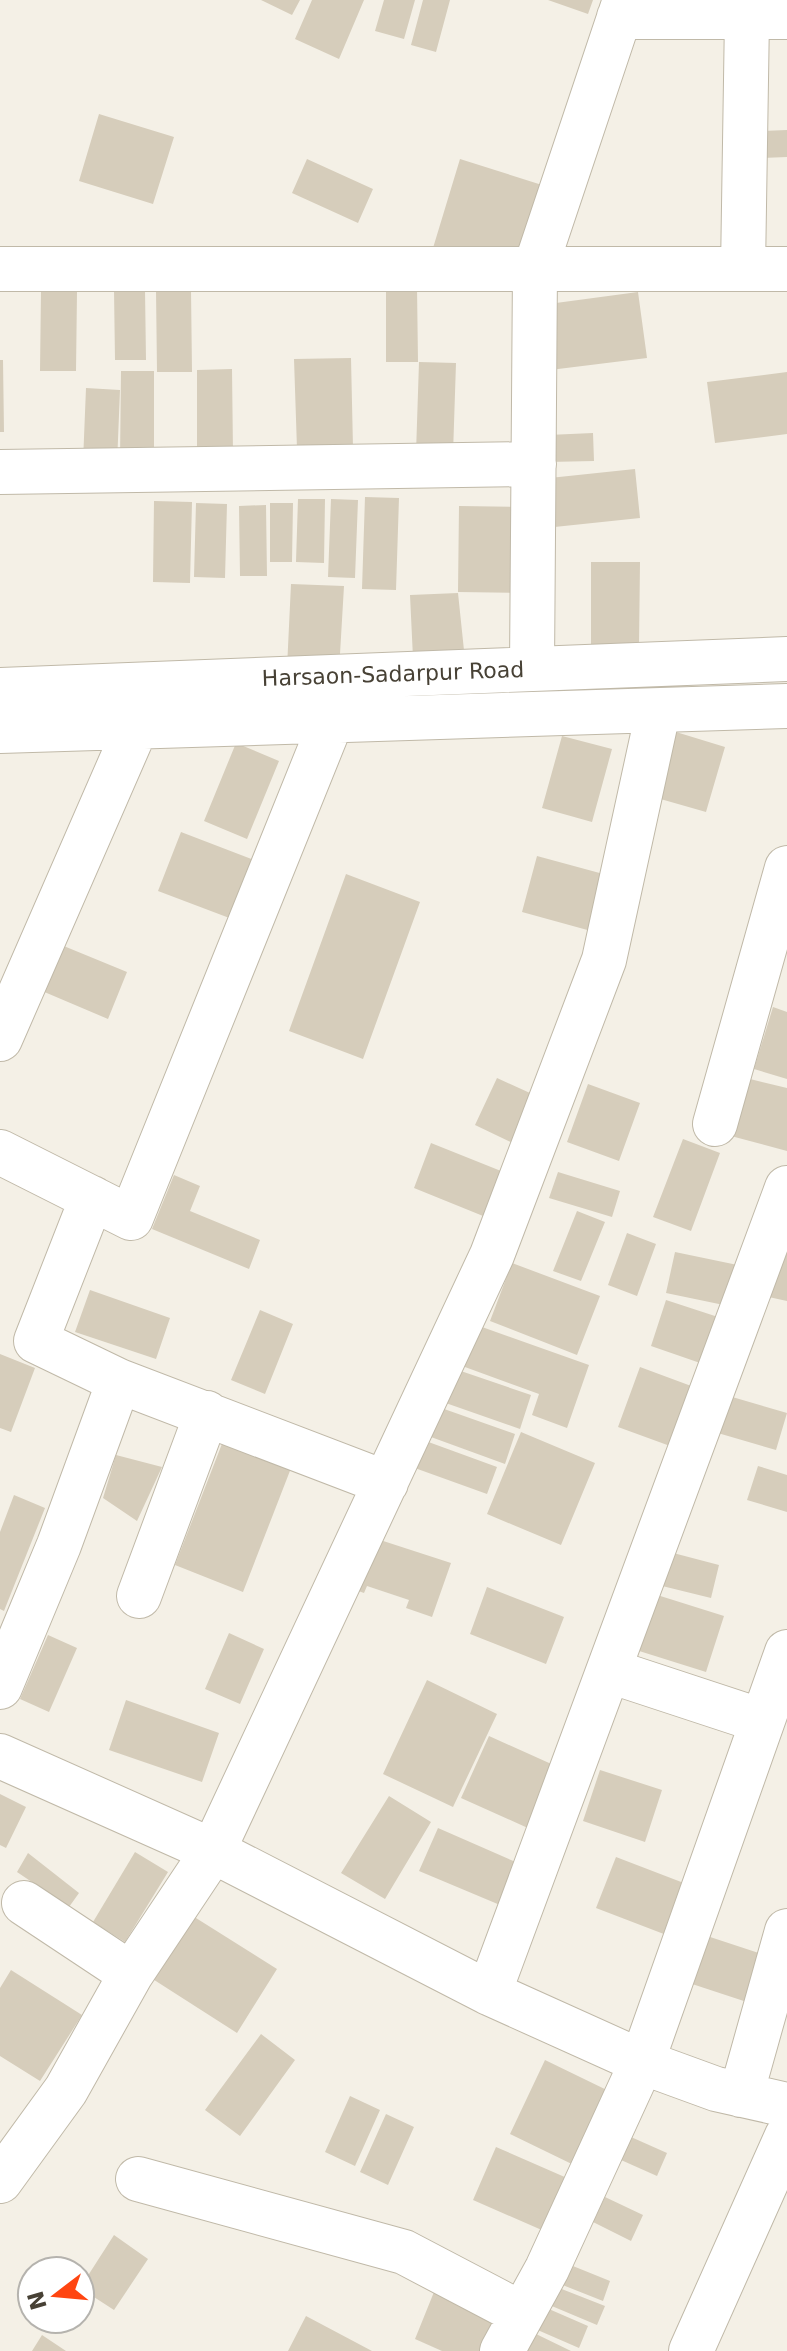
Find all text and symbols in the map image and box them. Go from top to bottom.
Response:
street label: Harsaon-Sadarpur Road [261,657,525,691]
north arrow [16,2255,96,2335]
text: N [23,2288,52,2313]

